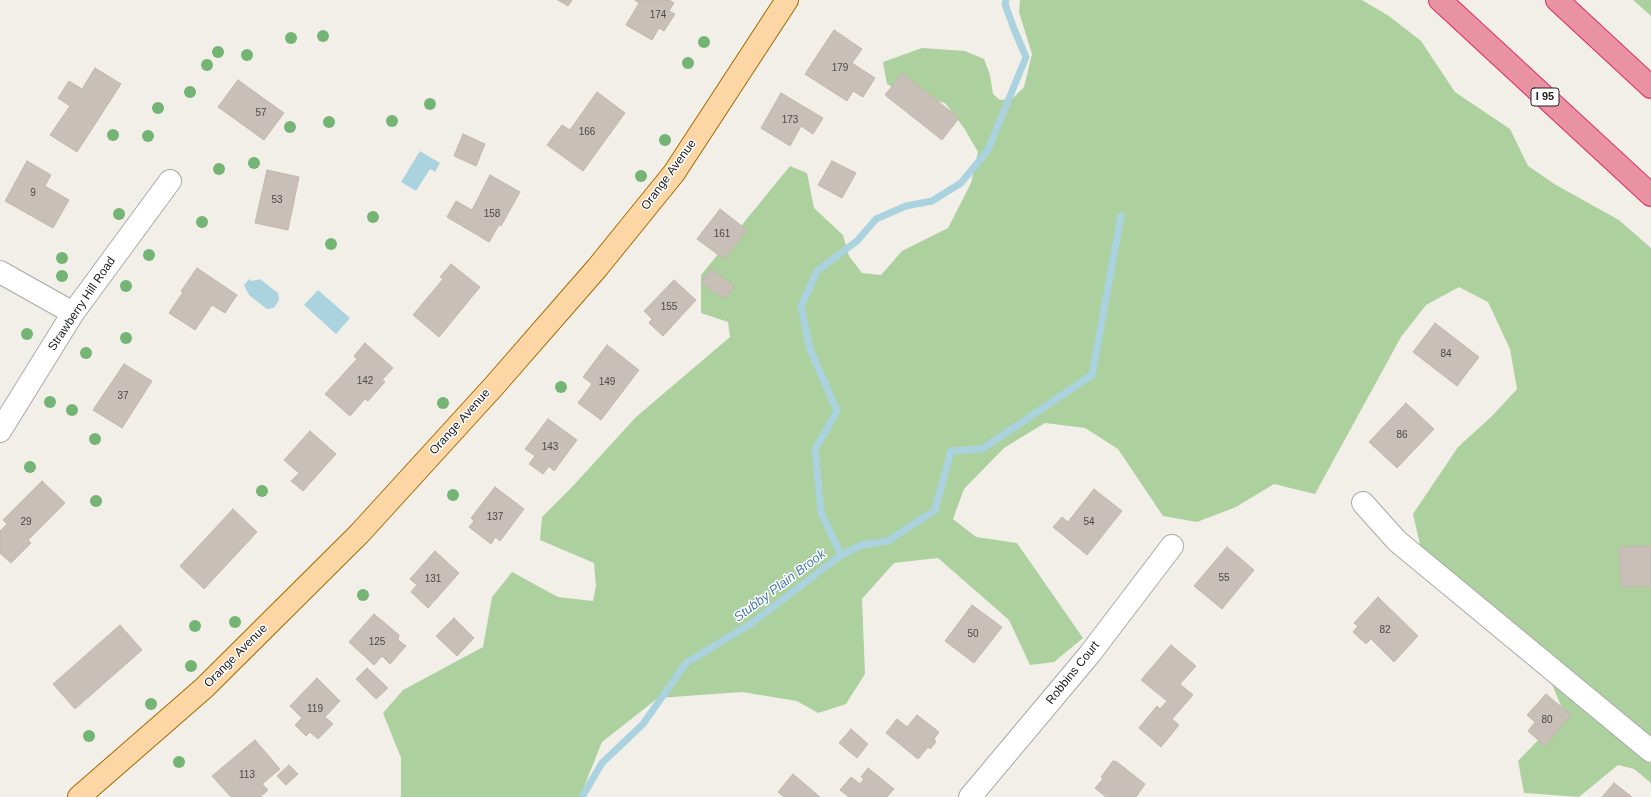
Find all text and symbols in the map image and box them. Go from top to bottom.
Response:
house number: 174 [650,9,666,21]
house number: 179 [832,62,848,74]
road number: I 95 [1531,88,1559,106]
house number: 57 [255,107,267,119]
house number: 173 [782,114,798,126]
house number: 166 [579,126,595,138]
street label: Orange Avenue [639,137,699,213]
house number: 9 [30,187,36,199]
house number: 53 [271,194,283,206]
house number: 158 [484,208,500,220]
house number: 161 [714,228,730,240]
street label: Strawberry Hill Road [45,254,119,354]
house number: 155 [661,301,677,313]
house number: 84 [1440,348,1452,360]
house number: 142 [357,375,373,387]
house number: 149 [599,376,615,388]
street label: Orange Avenue [427,386,493,458]
house number: 37 [117,390,129,402]
house number: 86 [1396,429,1408,441]
house number: 143 [542,441,558,453]
house number: 137 [487,511,503,523]
house number: 29 [20,516,32,528]
house number: 54 [1083,516,1095,528]
water label: Stubby Plain Brook [731,547,829,625]
house number: 55 [1218,572,1230,584]
house number: 131 [425,573,441,585]
street label: Orange Avenue [201,621,271,691]
house number: 82 [1379,624,1391,636]
house number: 50 [967,628,979,640]
house number: 125 [369,636,385,648]
street label: Robbins Court [1043,639,1103,707]
house number: 119 [307,703,323,715]
house number: 80 [1541,714,1553,726]
house number: 113 [239,769,255,781]

